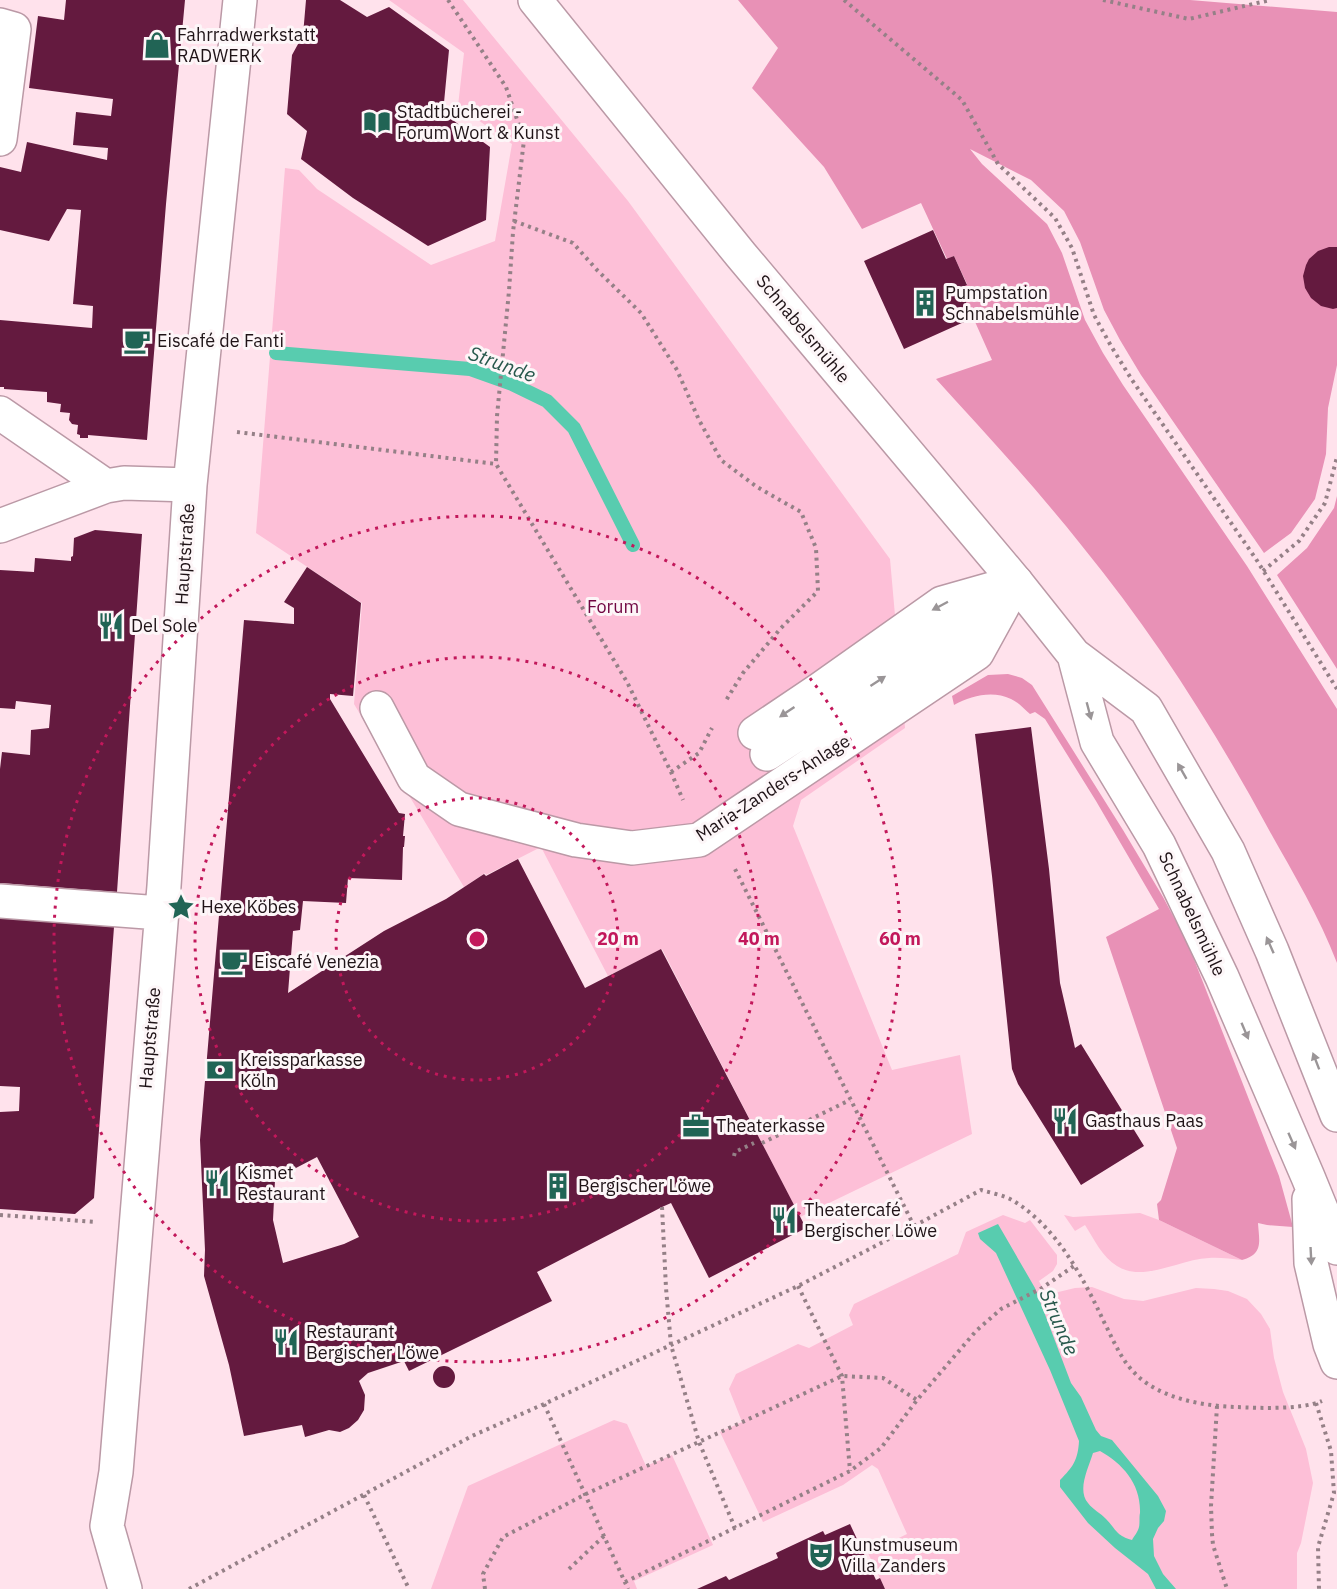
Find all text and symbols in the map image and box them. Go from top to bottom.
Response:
place label: Fahrradwerkstatt RADWERK [177,23,316,67]
shop icon: Fahrradwerkstatt RADWERK [142,30,172,60]
place label: Stadtbücherei - Forum Wort & Kunst [397,100,560,144]
library icon: Stadtbücherei - Forum Wort & Kunst [362,107,392,137]
street label: Schnabelsmühle [751,270,855,388]
place label: Pumpstation Schnabelsmühle [945,281,1080,325]
building icon: Pumpstation Schnabelsmühle [910,288,940,318]
cafe icon: Eiscafé de Fanti [122,326,152,356]
place label: Eiscafé de Fanti [157,329,284,352]
water label: Strunde [465,339,540,388]
street label: Hauptstraße [169,502,200,606]
park label: Forum [587,595,639,618]
one-way arrow [932,601,949,611]
restaurant icon: Del Sole [96,611,126,641]
place label: Del Sole [131,614,198,637]
one-way arrow [870,675,886,687]
one-way arrow [1084,702,1094,720]
one-way arrow [779,706,795,717]
street label: Maria-Zanders-Anlage [691,729,854,846]
one-way arrow [1177,762,1187,779]
street label: Schnabelsmühle [1154,848,1231,980]
place icon: Hexe Köbes [166,892,196,922]
place label: Hexe Köbes [201,895,297,918]
text: 20 m [597,927,639,950]
text: 40 m [738,927,780,950]
text: 60 m [879,927,921,950]
centre of rings [467,929,487,949]
one-way arrow [1264,936,1274,954]
cafe icon: Eiscafé Venezia [219,947,249,977]
place label: Eiscafé Venezia [254,950,379,973]
street label: Hauptstraße [134,986,165,1090]
one-way arrow [1240,1023,1250,1041]
place label: Kreissparkasse Köln [240,1048,363,1092]
one-way arrow [1311,1051,1321,1069]
bank icon: Kreissparkasse Köln [205,1055,235,1085]
restaurant icon: Gasthaus Paas [1050,1106,1080,1136]
place label: Gasthaus Paas [1085,1109,1204,1132]
office icon: Theaterkasse [681,1111,711,1141]
place label: Theaterkasse [716,1114,825,1137]
one-way arrow [1288,1132,1297,1149]
place label: Kismet Restaurant [237,1161,326,1205]
restaurant icon: Kismet Restaurant [202,1168,232,1198]
building icon: Bergischer Löwe [543,1171,573,1201]
place label: Bergischer Löwe [578,1174,711,1197]
place label: Theatercafé Bergischer Löwe [804,1198,937,1242]
restaurant icon: Theatercafé Bergischer Löwe [769,1205,799,1235]
one-way arrow [1306,1247,1315,1266]
water label: Strunde [1033,1284,1085,1359]
place label: Restaurant Bergischer Löwe [306,1320,439,1364]
restaurant icon: Restaurant Bergischer Löwe [271,1327,301,1357]
place label: Kunstmuseum Villa Zanders [841,1533,958,1577]
theatre icon: Kunstmuseum Villa Zanders [806,1540,836,1570]

